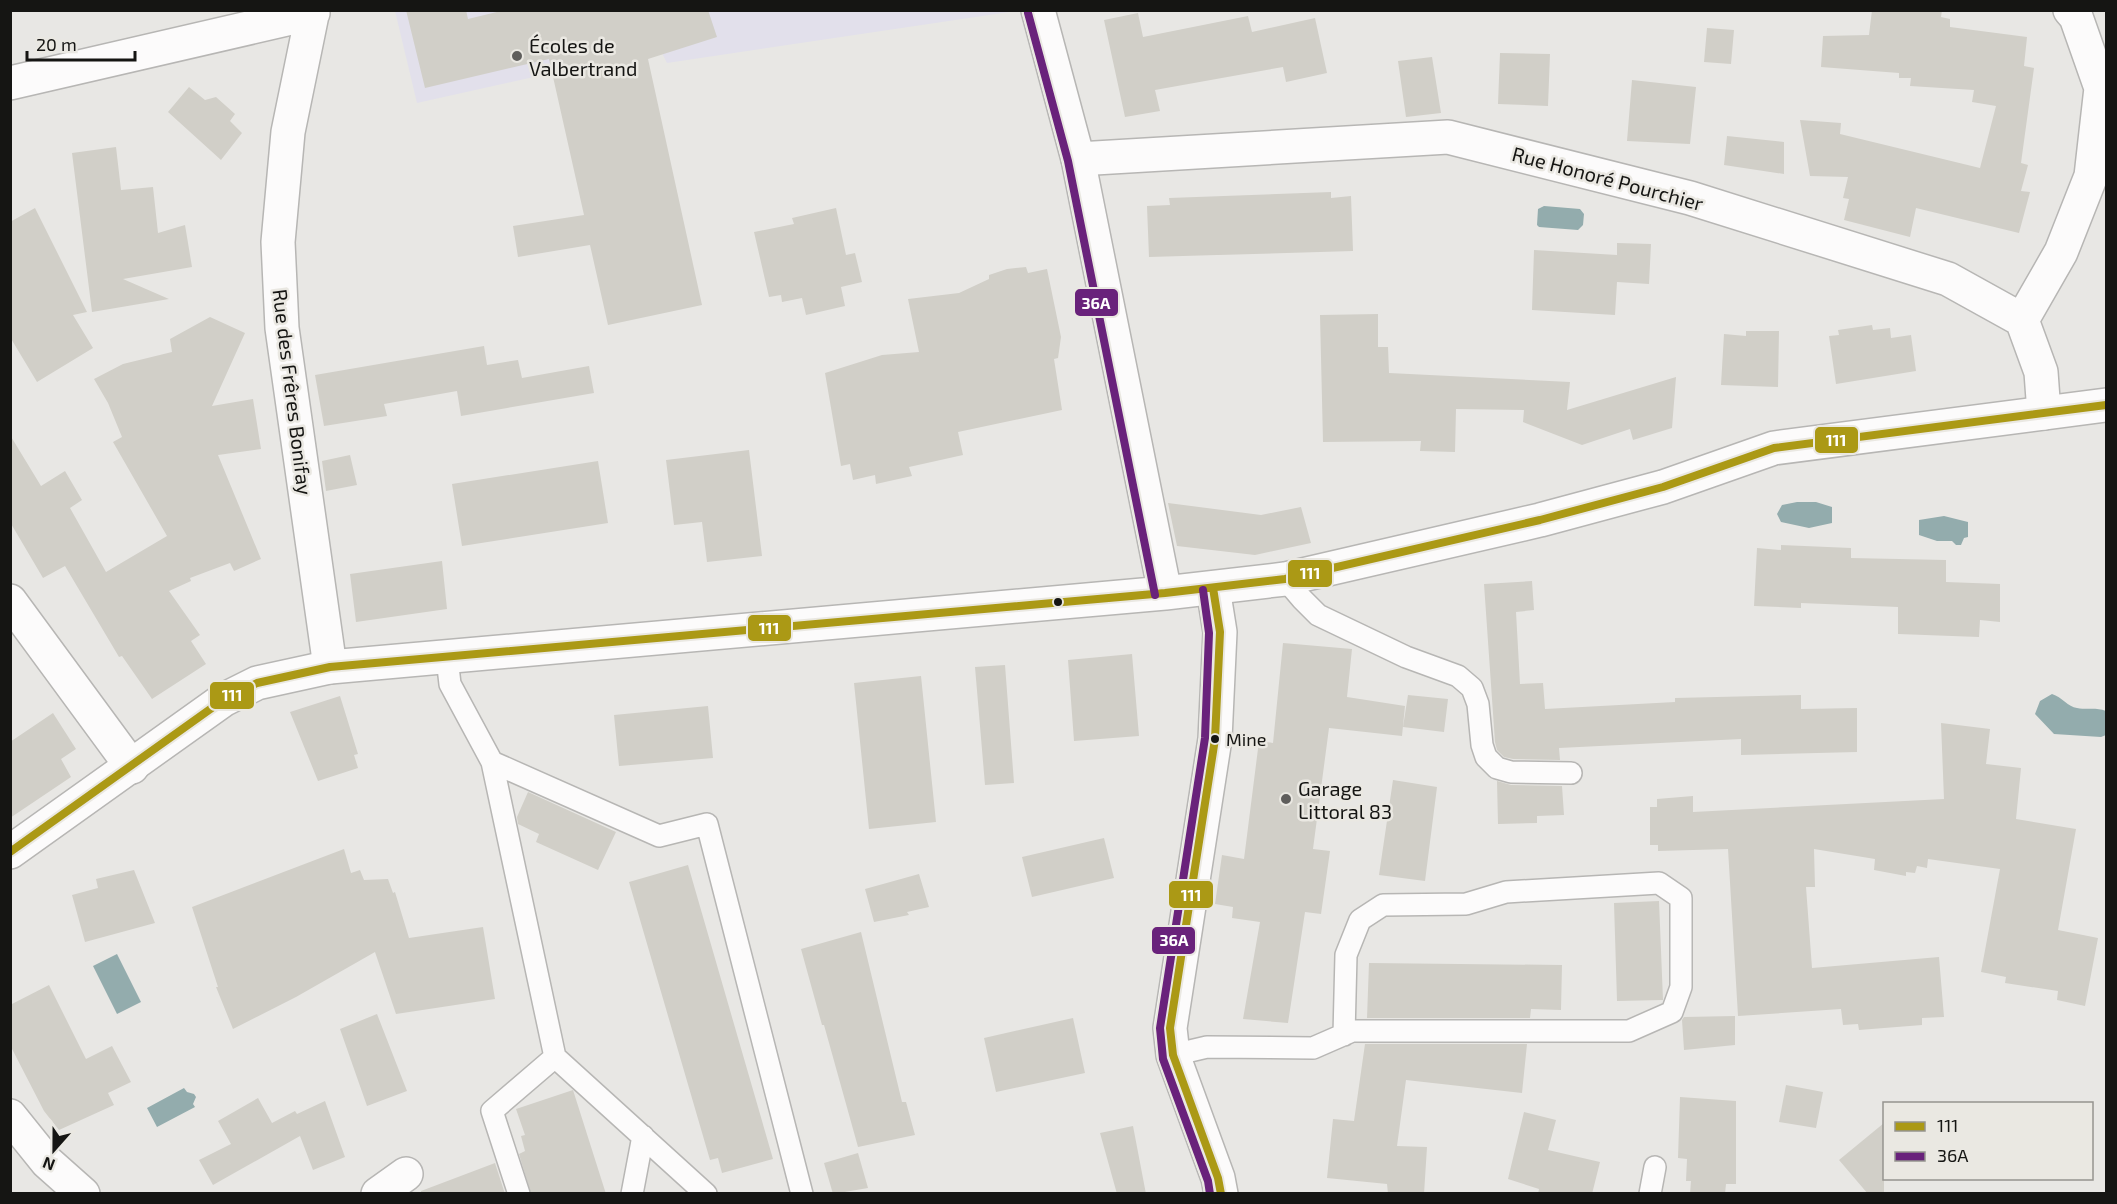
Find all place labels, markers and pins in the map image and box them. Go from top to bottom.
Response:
place label: Écoles de Valbertrand [529,33,637,80]
marker: Écoles de Valbertrand [510,49,524,63]
unlabelled marker [1052,596,1064,608]
place label: Mine [1226,728,1266,750]
marker: Mine [1209,733,1221,745]
place label: Garage Littoral 83 [1298,776,1392,823]
marker: Garage Littoral 83 [1279,792,1293,806]

